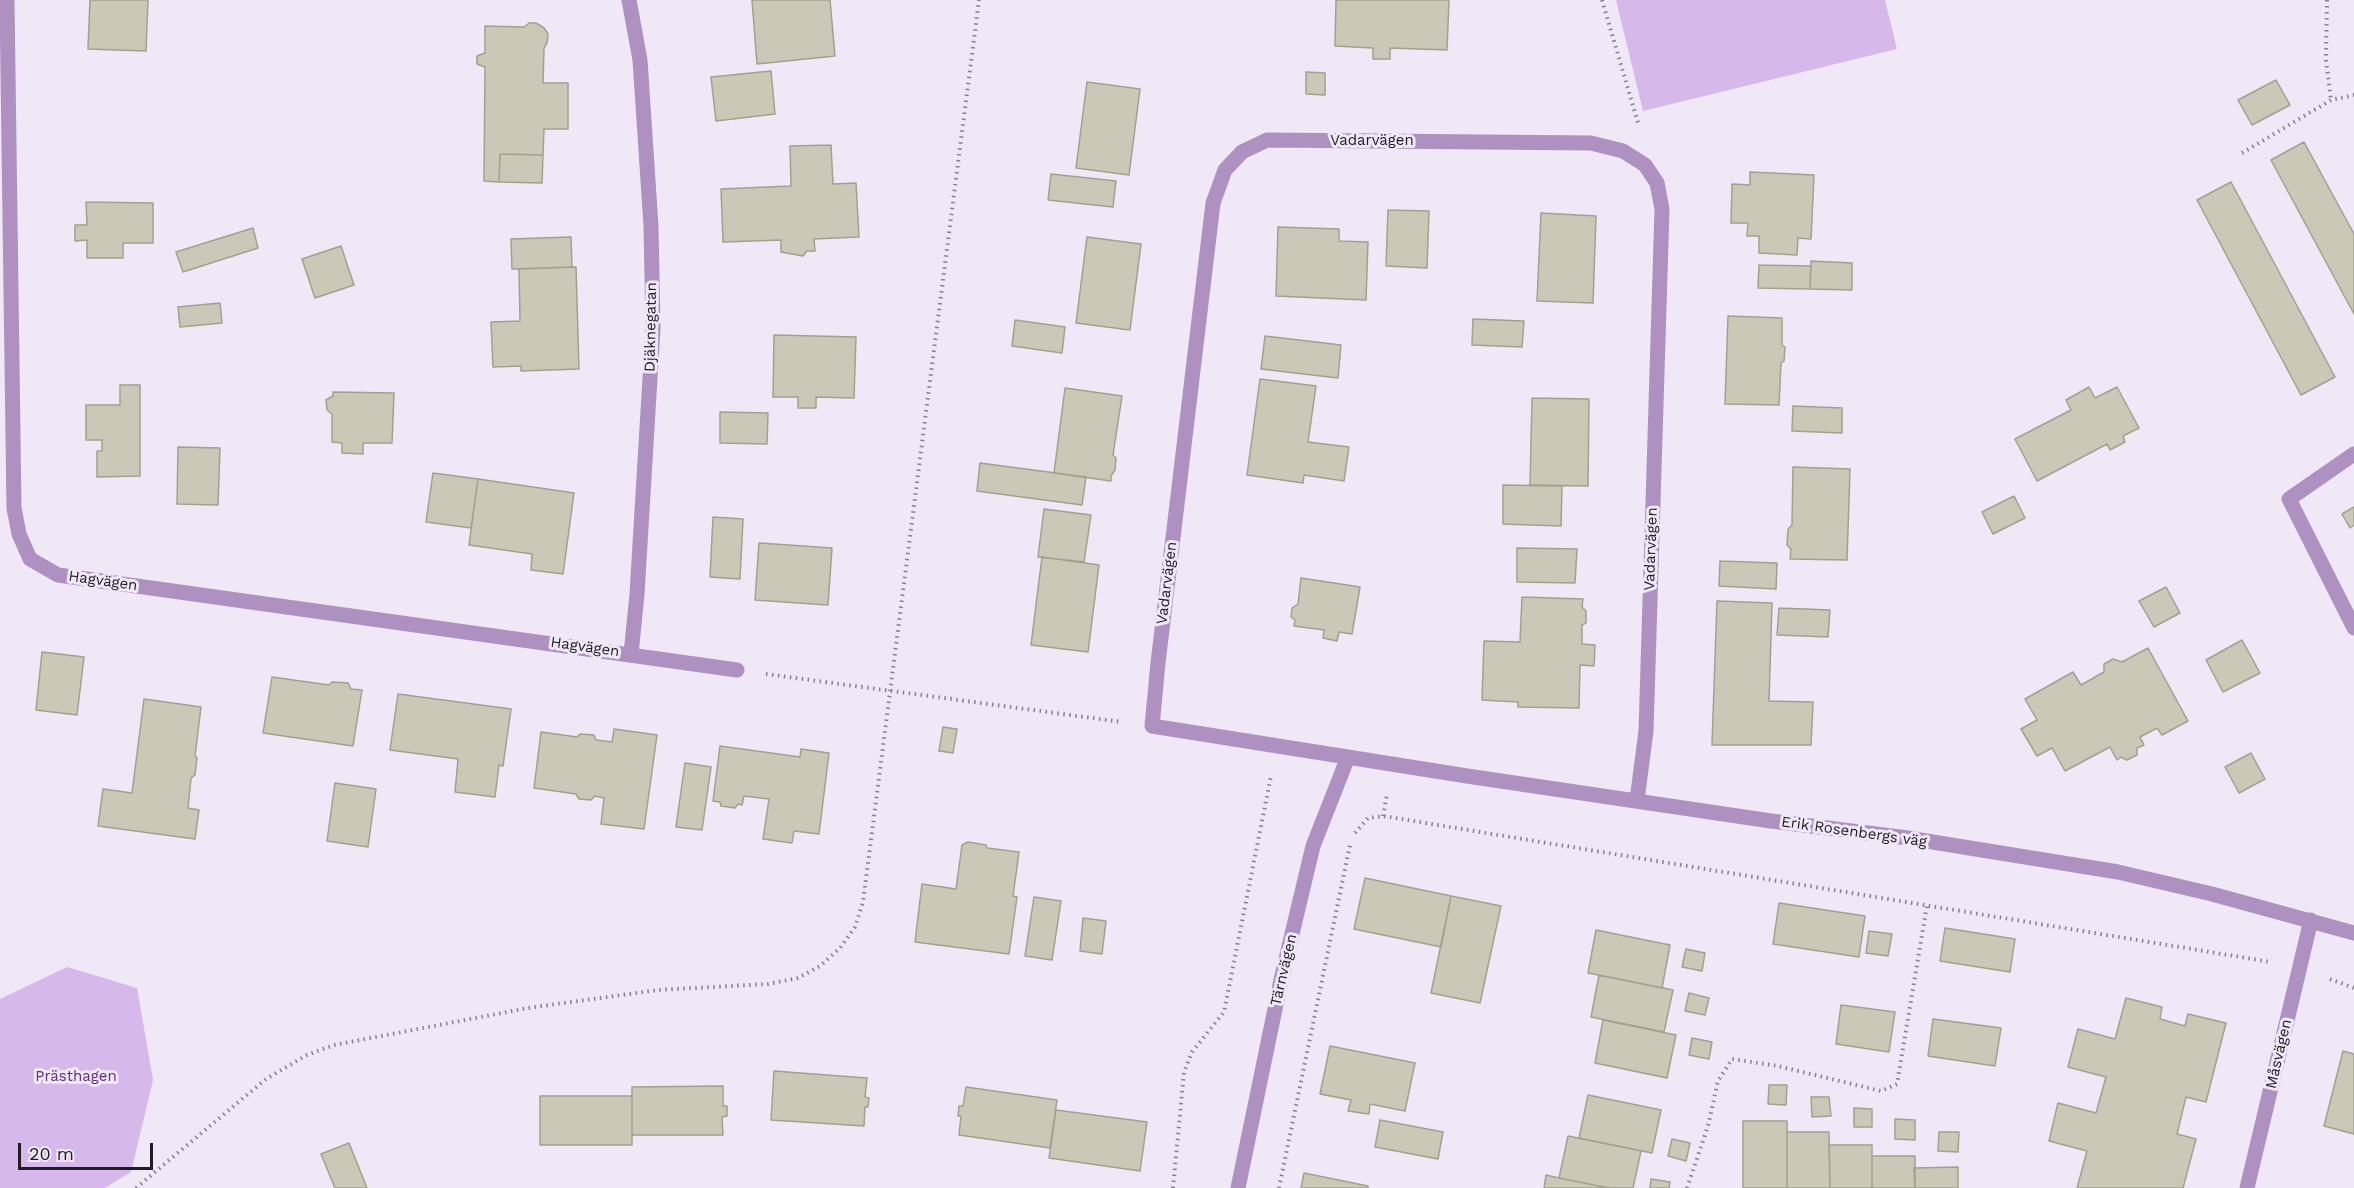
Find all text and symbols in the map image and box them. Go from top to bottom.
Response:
street label: Vadarvägen [1330,132,1414,150]
street label: Djäknegatan [641,282,661,372]
street label: Vadarvägen [1641,507,1661,591]
street label: Vadarvägen [1153,541,1181,625]
street label: Hagvägen [67,567,139,595]
street label: Hagvägen [549,633,621,661]
street label: Erik Rosenbergs väg [1780,813,1928,851]
street label: Tärnvägen [1267,932,1301,1008]
street label: Måsvägen [2262,1017,2296,1091]
park label: Prästhagen [35,1068,117,1086]
scale bar [21,1131,156,1169]
text: 20 m [29,1143,74,1164]

